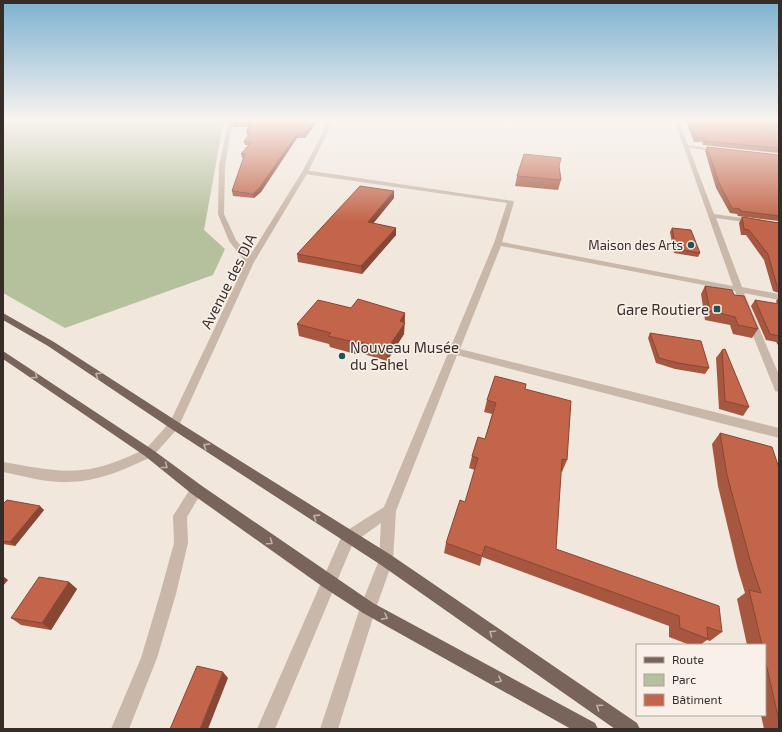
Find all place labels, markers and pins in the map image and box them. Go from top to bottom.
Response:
place label: Maison des Arts [588,237,683,253]
marker: Maison des Arts [686,240,696,250]
place label: Gare Routiere [616,300,709,318]
marker: Gare Routiere [712,304,722,314]
place label: Nouveau Musée du Sahel [350,338,459,373]
marker: Nouveau Musée du Sahel [337,351,347,361]

